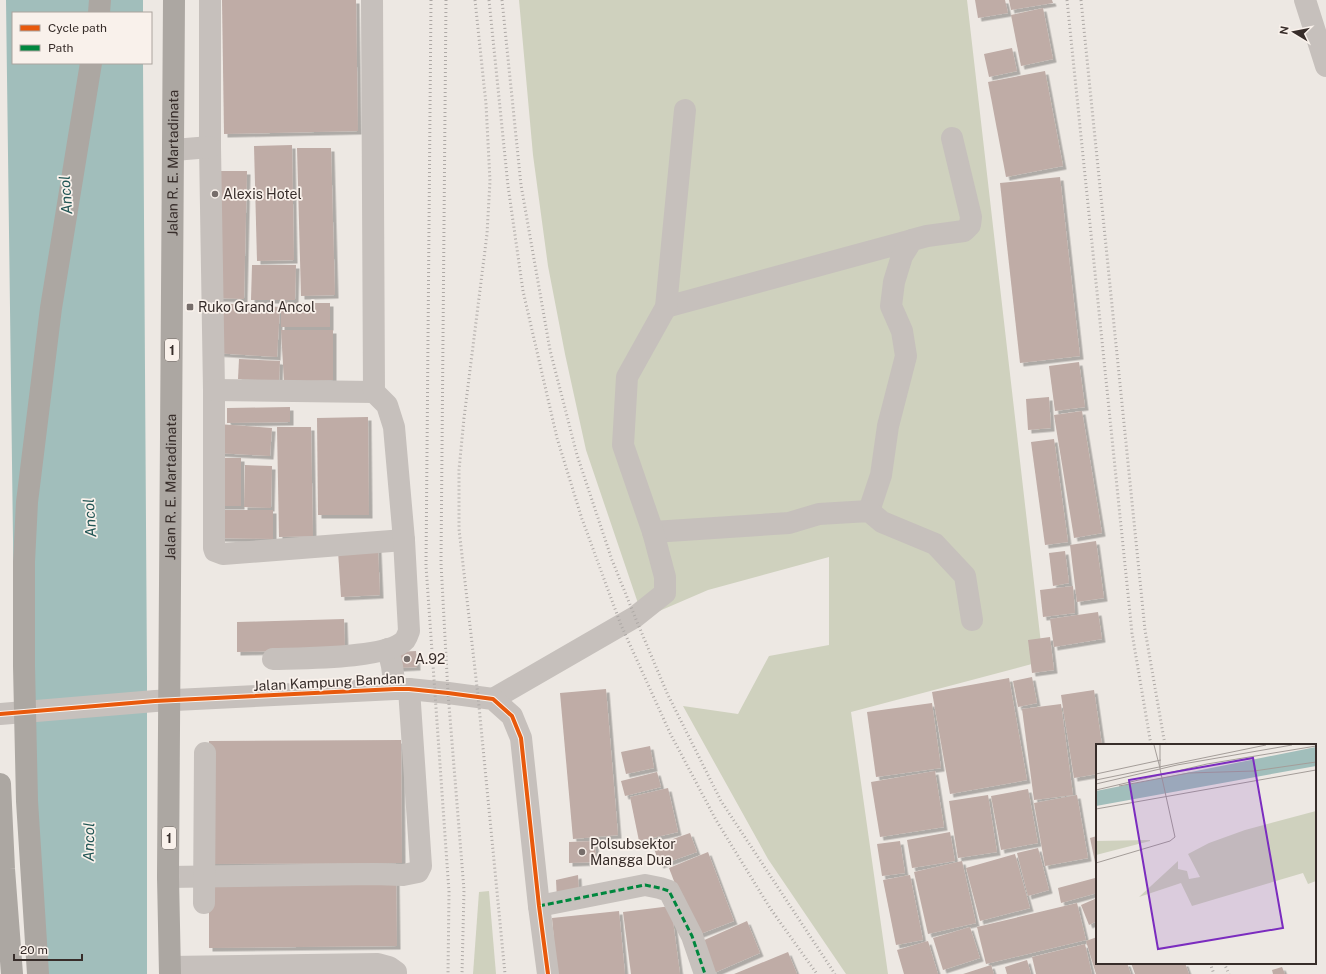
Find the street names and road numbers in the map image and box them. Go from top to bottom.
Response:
street label: Jalan R. E. Martadinata [164,90,181,236]
road number: 1 [165,339,179,361]
street label: Jalan R. E. Martadinata [162,414,179,560]
street label: Jalan Kampung Bandan [253,670,405,694]
road number: 1 [162,827,176,849]

